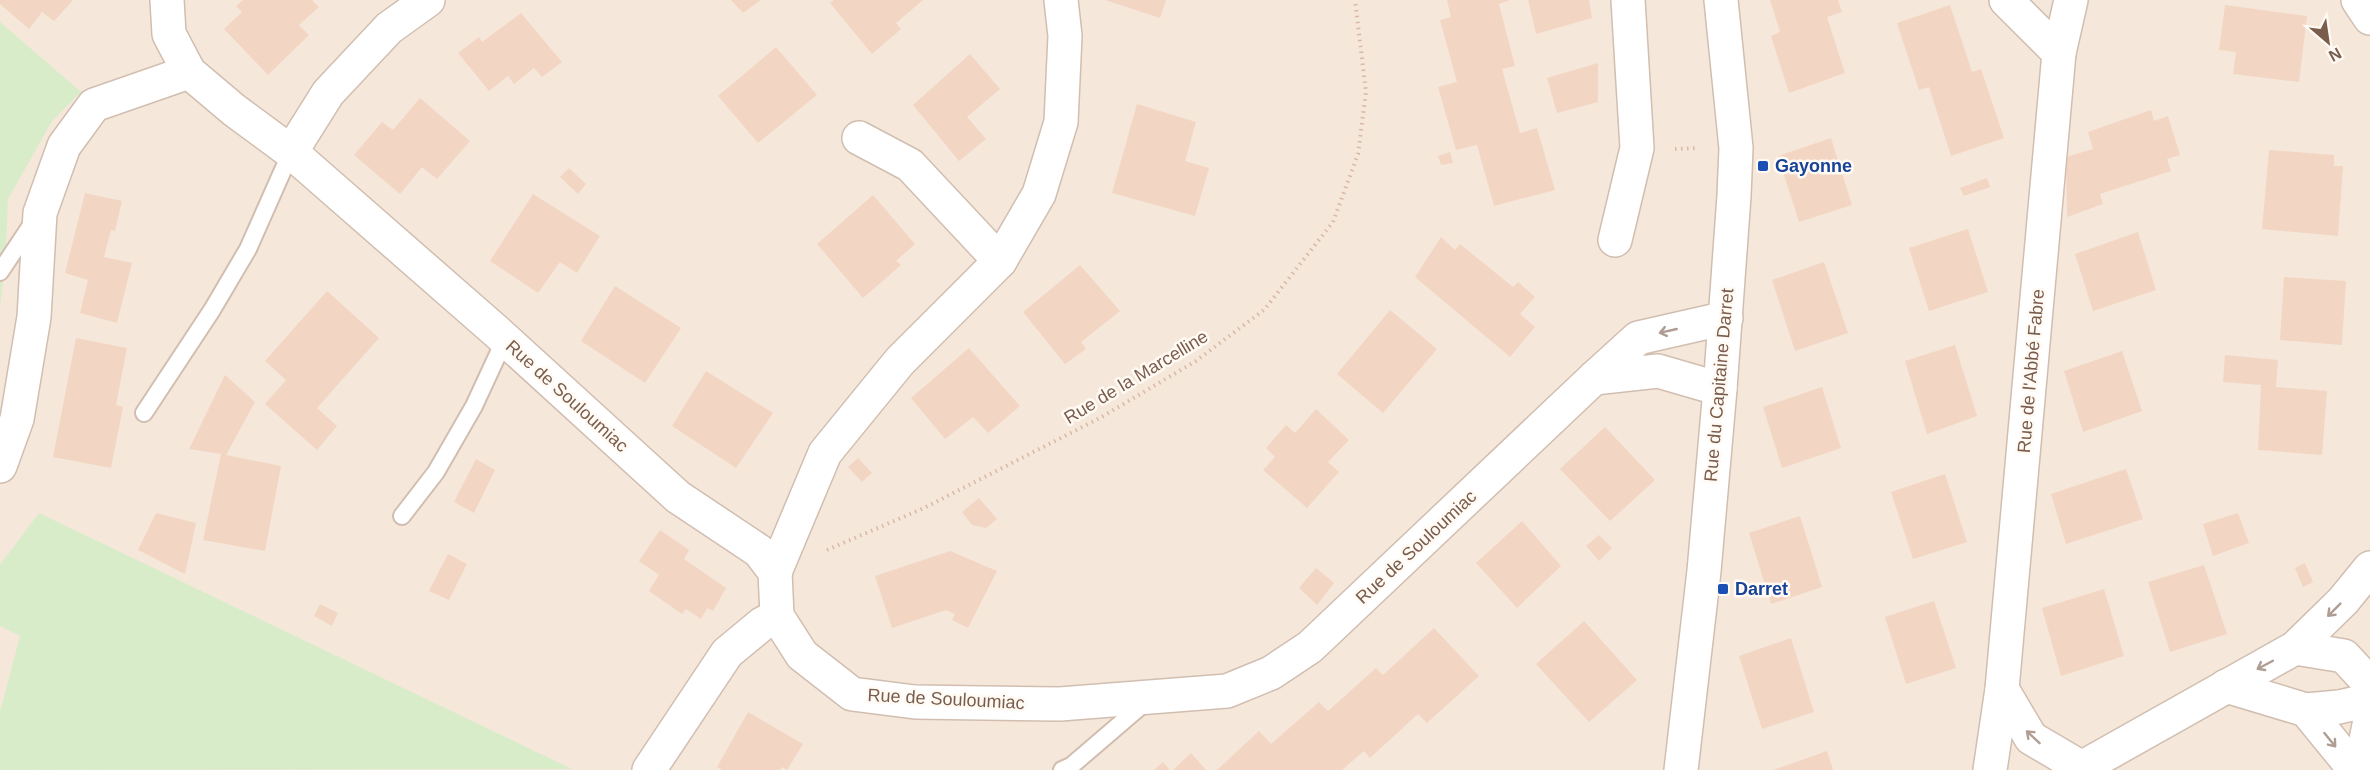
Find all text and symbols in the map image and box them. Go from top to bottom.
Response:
north arrow [2298,12,2358,72]
text: N [2326,44,2344,65]
place label: Gayonne [1775,156,1852,176]
marker: Gayonne [1756,159,1770,173]
street label: Rue du Capitaine Darret [1701,287,1737,483]
street label: Rue de l'Abbé Fabre [2014,288,2048,454]
street label: Rue de la Marcelline [1061,326,1211,428]
one-way arrow [1659,326,1679,337]
street label: Rue de Souloumiac [502,336,632,456]
street label: Rue de Souloumiac [1352,486,1480,608]
place label: Darret [1735,579,1788,599]
marker: Darret [1716,582,1730,596]
one-way arrow [2327,602,2341,617]
one-way arrow [2257,659,2274,671]
street label: Rue de Souloumiac [867,685,1025,713]
one-way arrow [2026,730,2041,744]
one-way arrow [2323,731,2336,747]

